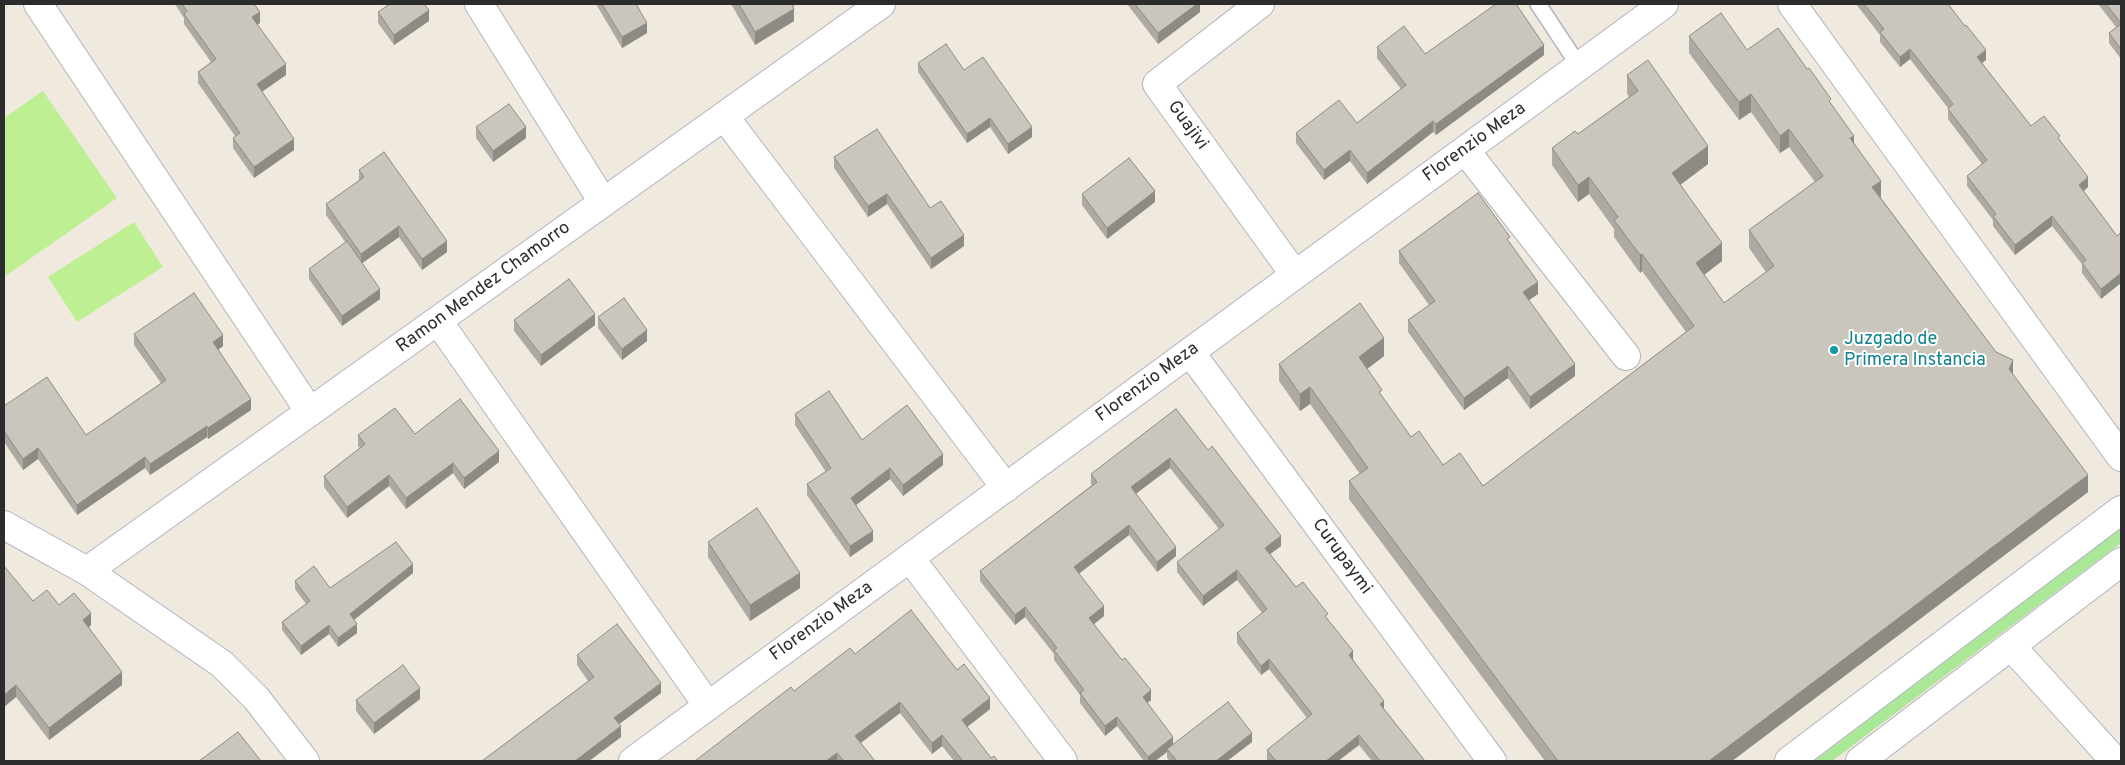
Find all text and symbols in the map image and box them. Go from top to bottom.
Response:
street label: Guajivi [1162,97,1212,155]
street label: Florenzio Meza [1419,98,1531,188]
street label: Ramon Mendez Chamorro [393,218,575,358]
place label: Juzgado de Primera Instancia [1844,329,1986,372]
street label: Florenzio Meza [1092,338,1204,428]
marker: Juzgado de Primera Instancia [1828,344,1840,356]
street label: Curupaymi [1306,515,1376,599]
street label: Florenzio Meza [766,577,878,667]

